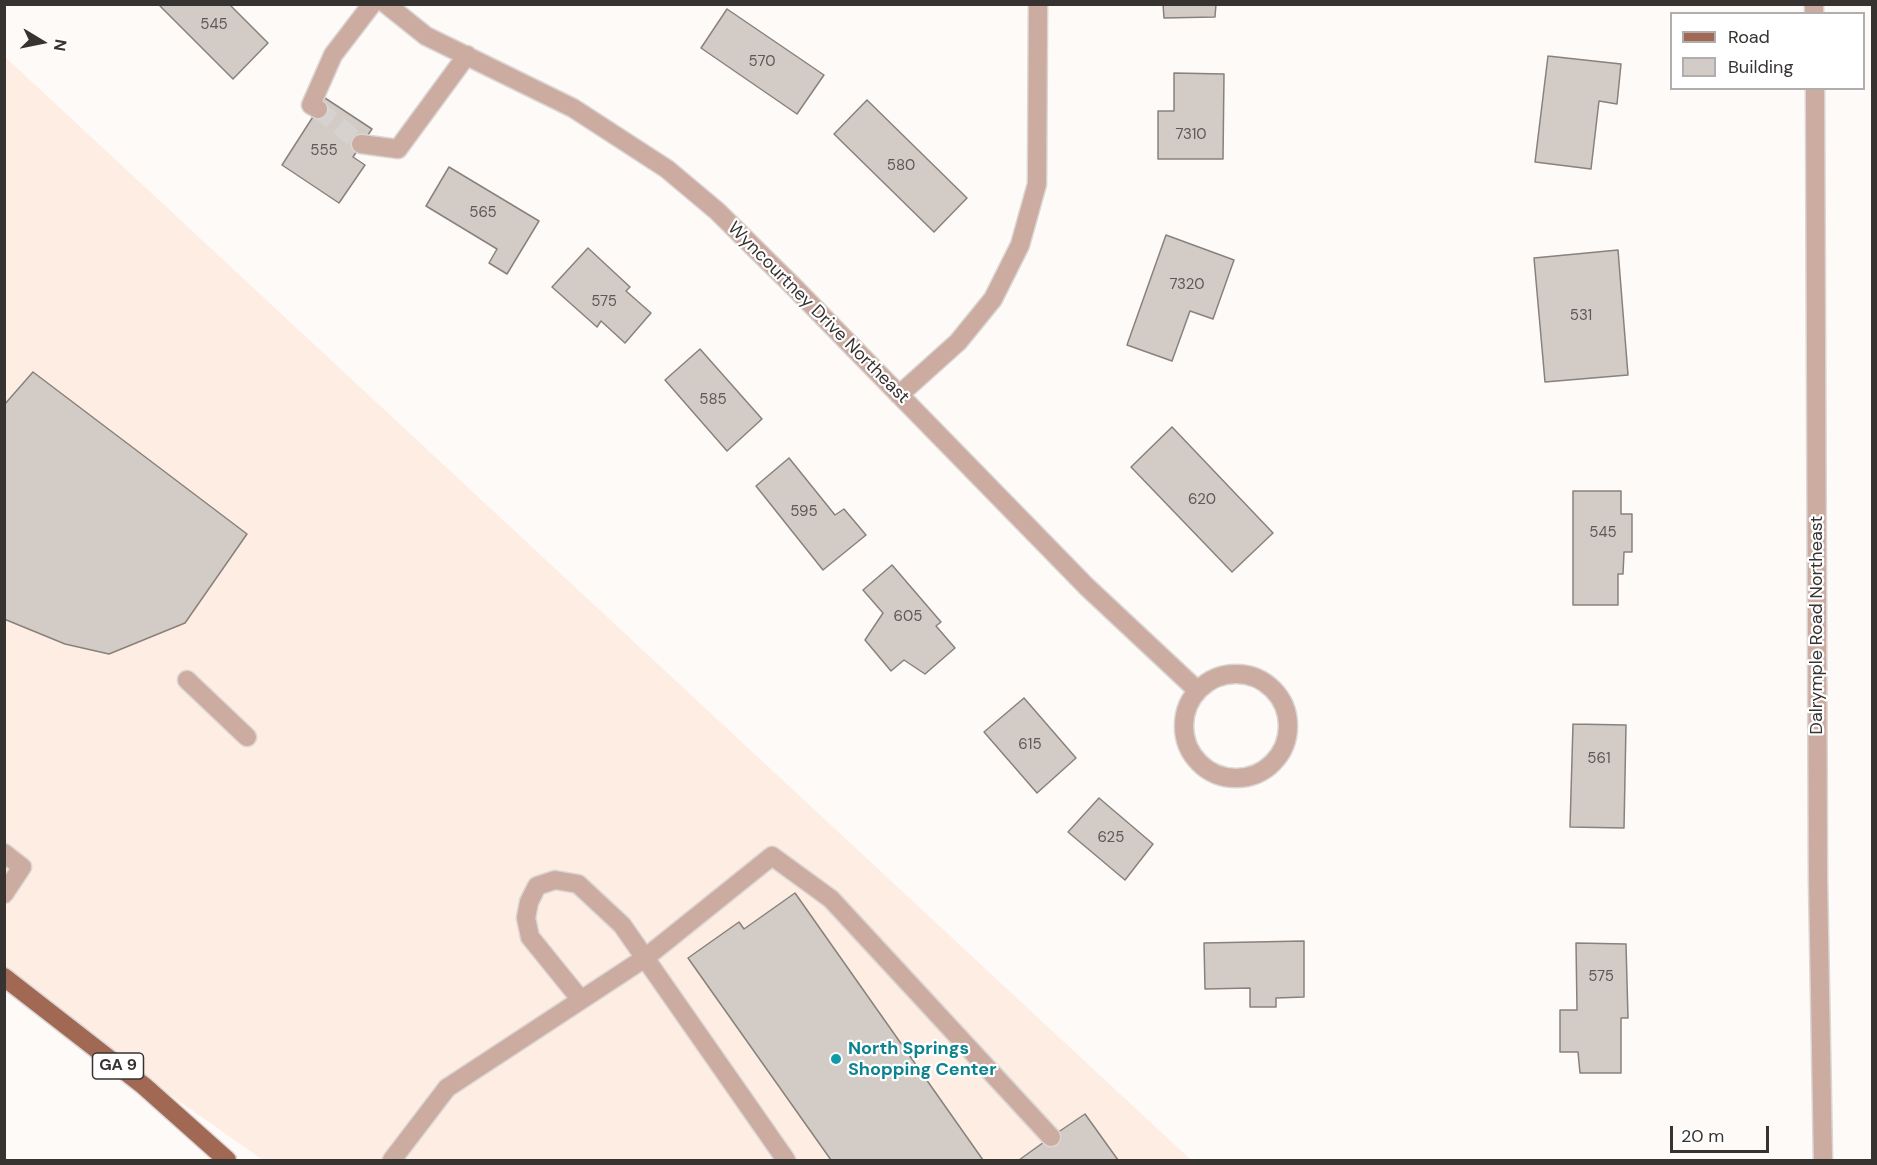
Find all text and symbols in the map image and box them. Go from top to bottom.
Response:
north arrow [12,12,72,72]
legend [1670,12,1865,90]
house number: 545 [200,16,228,34]
text: Road [1728,25,1770,49]
text: N [49,38,72,53]
house number: 570 [749,53,775,71]
text: Building [1728,55,1793,79]
house number: 7310 [1175,126,1207,144]
house number: 555 [310,142,338,160]
house number: 580 [887,157,915,175]
house number: 565 [469,204,497,222]
street label: Wyncourtney Drive Northeast [723,218,913,408]
house number: 7320 [1169,276,1205,294]
house number: 575 [591,293,617,311]
house number: 531 [1570,307,1592,325]
house number: 585 [699,391,727,409]
house number: 620 [1188,491,1216,509]
house number: 595 [790,503,818,521]
street label: Dalrymple Road Northeast [1806,516,1828,734]
house number: 545 [1589,524,1617,542]
house number: 605 [894,608,922,626]
house number: 615 [1018,736,1042,754]
house number: 561 [1587,750,1611,768]
house number: 625 [1098,829,1124,847]
house number: 575 [1588,968,1614,986]
place label: North Springs Shopping Center [848,1038,997,1080]
marker: North Springs Shopping Center [829,1052,843,1066]
road number: GA 9 [92,1053,144,1079]
scale bar [1673,1114,1772,1152]
text: 20 m [1681,1124,1724,1148]

